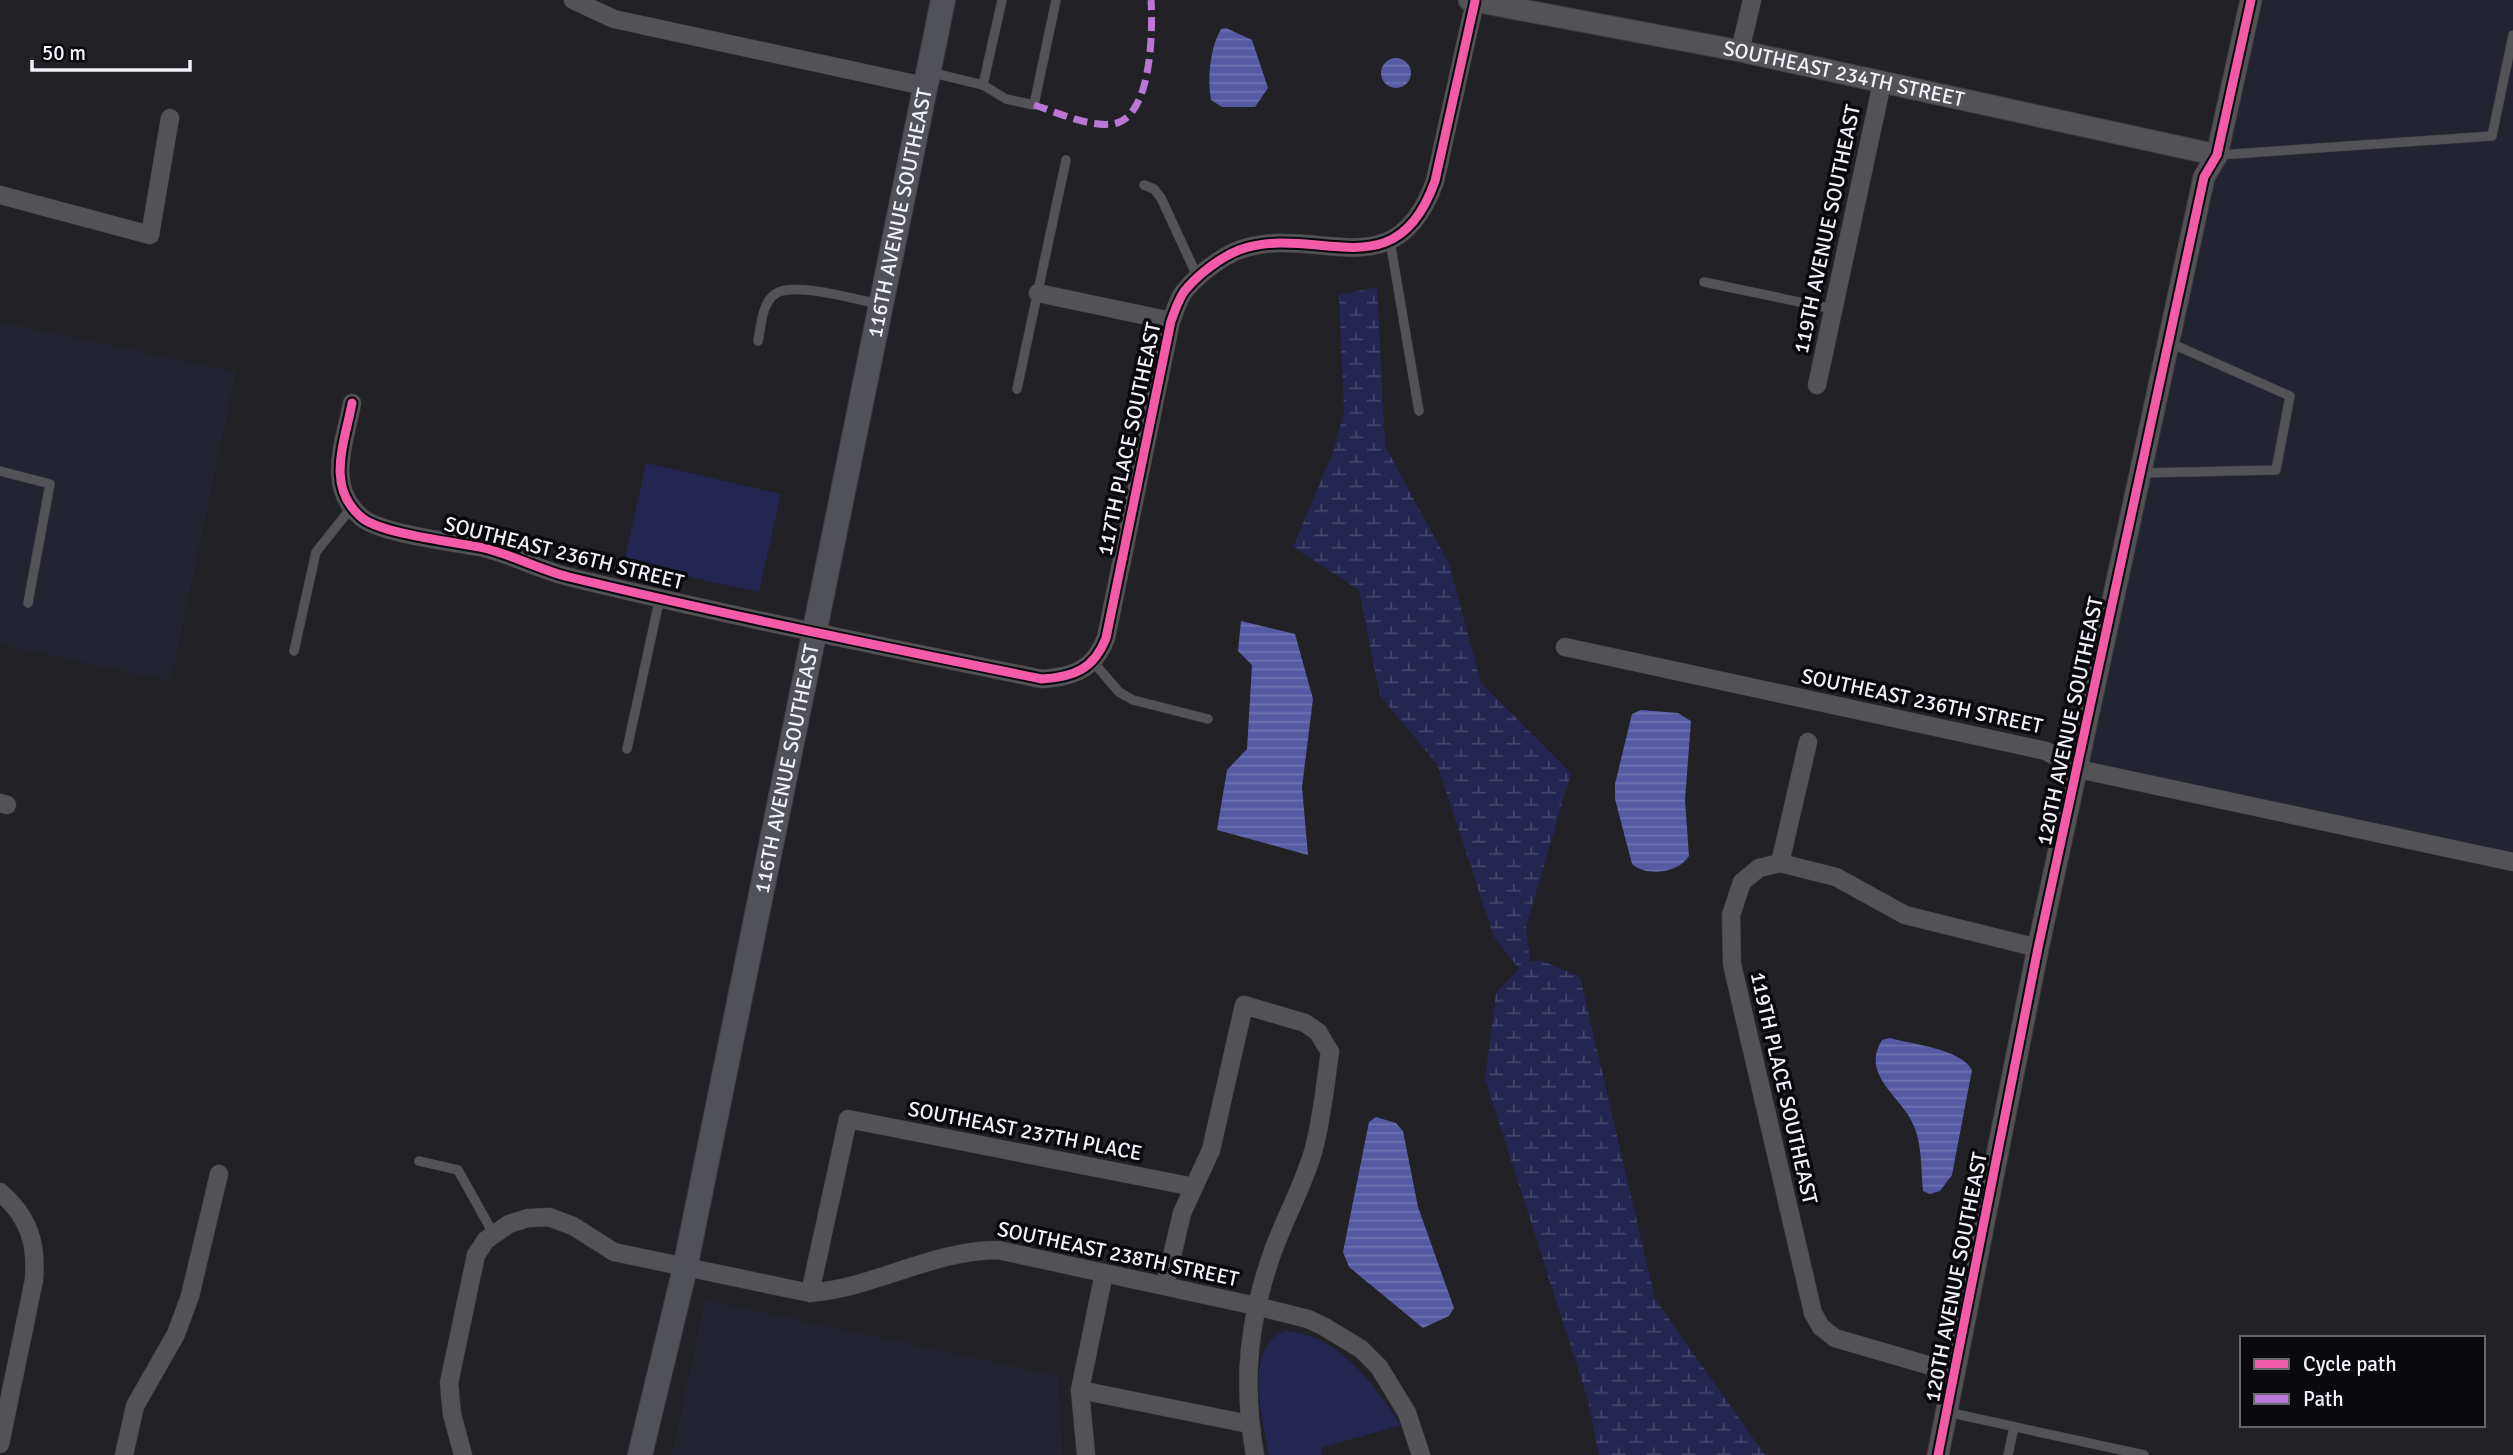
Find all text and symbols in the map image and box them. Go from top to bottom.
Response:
scale bar [32,28,189,72]
street label: SOUTHEAST 234TH STREET [1721,35,1967,113]
text: 50 m [42,40,86,66]
street label: 116TH AVENUE SOUTHEAST [862,85,938,340]
street label: 119TH AVENUE SOUTHEAST [1788,102,1866,356]
street label: 117TH PLACE SOUTHEAST [1092,319,1167,558]
street label: SOUTHEAST 236TH STREET [441,511,687,596]
street label: 120TH AVENUE SOUTHEAST [2031,594,2109,848]
street label: 116TH AVENUE SOUTHEAST [749,641,825,896]
street label: SOUTHEAST 236TH STREET [1799,663,2046,739]
street label: 119TH PLACE SOUTHEAST [1745,969,1824,1207]
street label: SOUTHEAST 237TH PLACE [906,1096,1144,1166]
street label: 120TH AVENUE SOUTHEAST [1919,1149,1993,1404]
street label: SOUTHEAST 238TH STREET [995,1216,1242,1292]
legend [2240,1336,2485,1427]
text: Cycle path [2303,1351,2397,1377]
text: Path [2303,1386,2344,1412]

